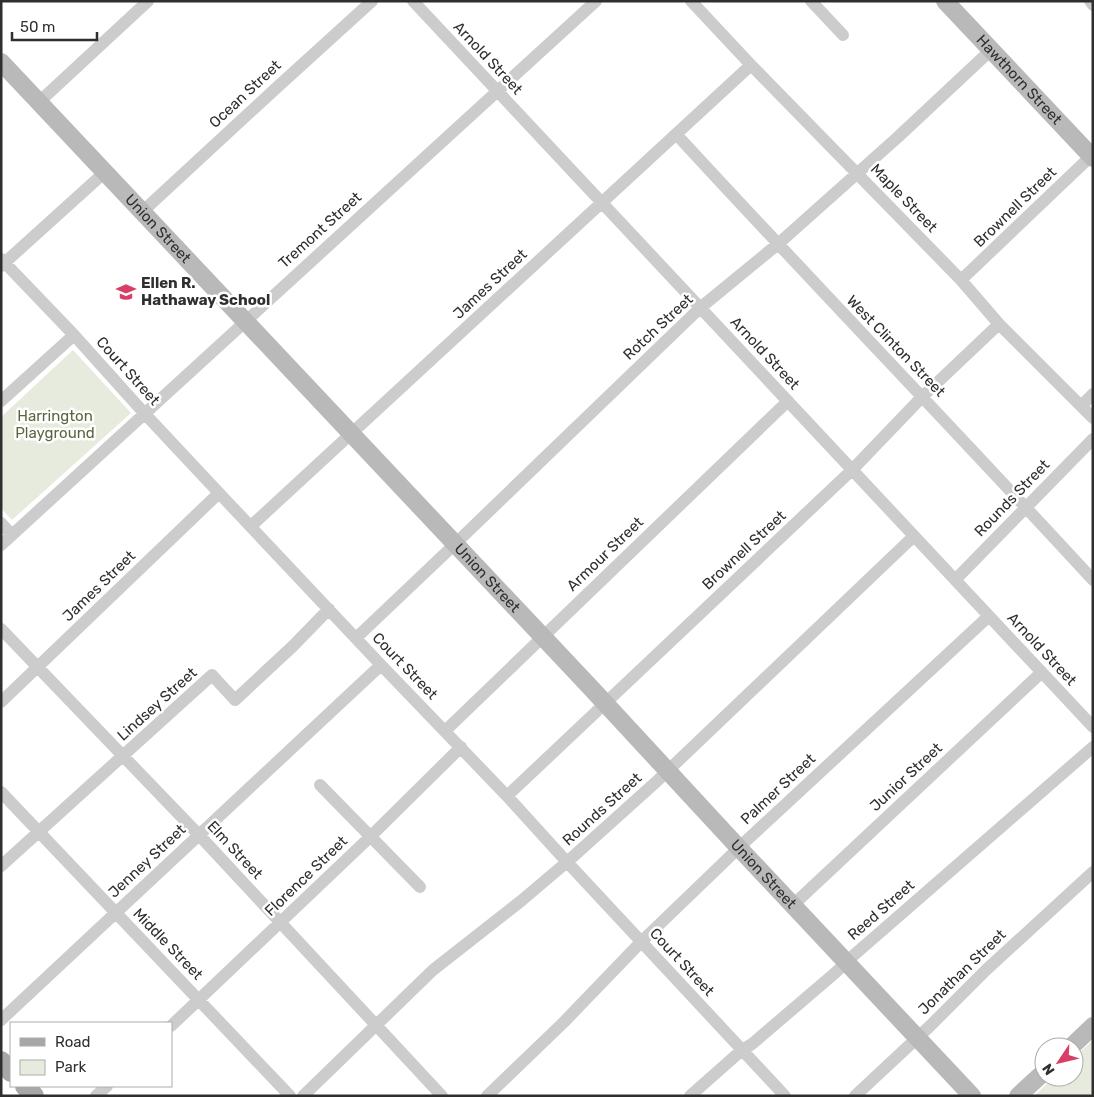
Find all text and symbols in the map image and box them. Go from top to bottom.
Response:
scale bar [12,10,98,42]
text: 50 m [20,18,55,36]
street label: Arnold Street [450,18,526,98]
street label: Hawthorn Street [973,31,1066,128]
street label: Ocean Street [205,56,285,132]
street label: Maple Street [867,160,941,236]
street label: Brownell Street [970,163,1060,251]
street label: Tremont Street [275,188,365,272]
street label: Union Street [121,190,195,267]
street label: James Street [449,245,531,323]
place label: Ellen R. Hathaway School [141,274,270,309]
school or university icon: Ellen R. Hathaway School [115,281,137,303]
street label: Rotch Street [619,290,697,364]
street label: West Clinton Street [843,292,949,401]
street label: Arnold Street [727,313,803,393]
street label: Court Street [92,333,164,409]
park label: Harrington Playground [15,407,95,442]
street label: Rounds Street [971,456,1053,540]
street label: Brownell Street [698,507,790,593]
street label: Armour Street [563,513,647,595]
street label: Union Street [451,540,524,616]
street label: James Street [59,547,139,625]
street label: Arnold Street [1004,609,1080,689]
street label: Court Street [369,629,442,703]
street label: Lindsey Street [114,664,201,744]
street label: Junior Street [866,739,946,815]
street label: Palmer Street [737,750,819,828]
street label: Rounds Street [559,769,645,849]
street label: Elm Street [203,817,267,883]
street label: Jenney Street [105,821,189,901]
street label: Florence Street [261,832,351,920]
street label: Union Street [727,836,800,912]
street label: Reed Street [844,876,918,944]
street label: Middle Street [129,904,207,984]
street label: Court Street [646,924,718,1000]
street label: Jonathan Street [914,926,1010,1018]
legend [10,1022,172,1087]
text: Road [55,1033,91,1051]
north arrow [1034,1037,1084,1087]
text: Park [55,1058,86,1076]
text: N [1039,1060,1059,1078]

